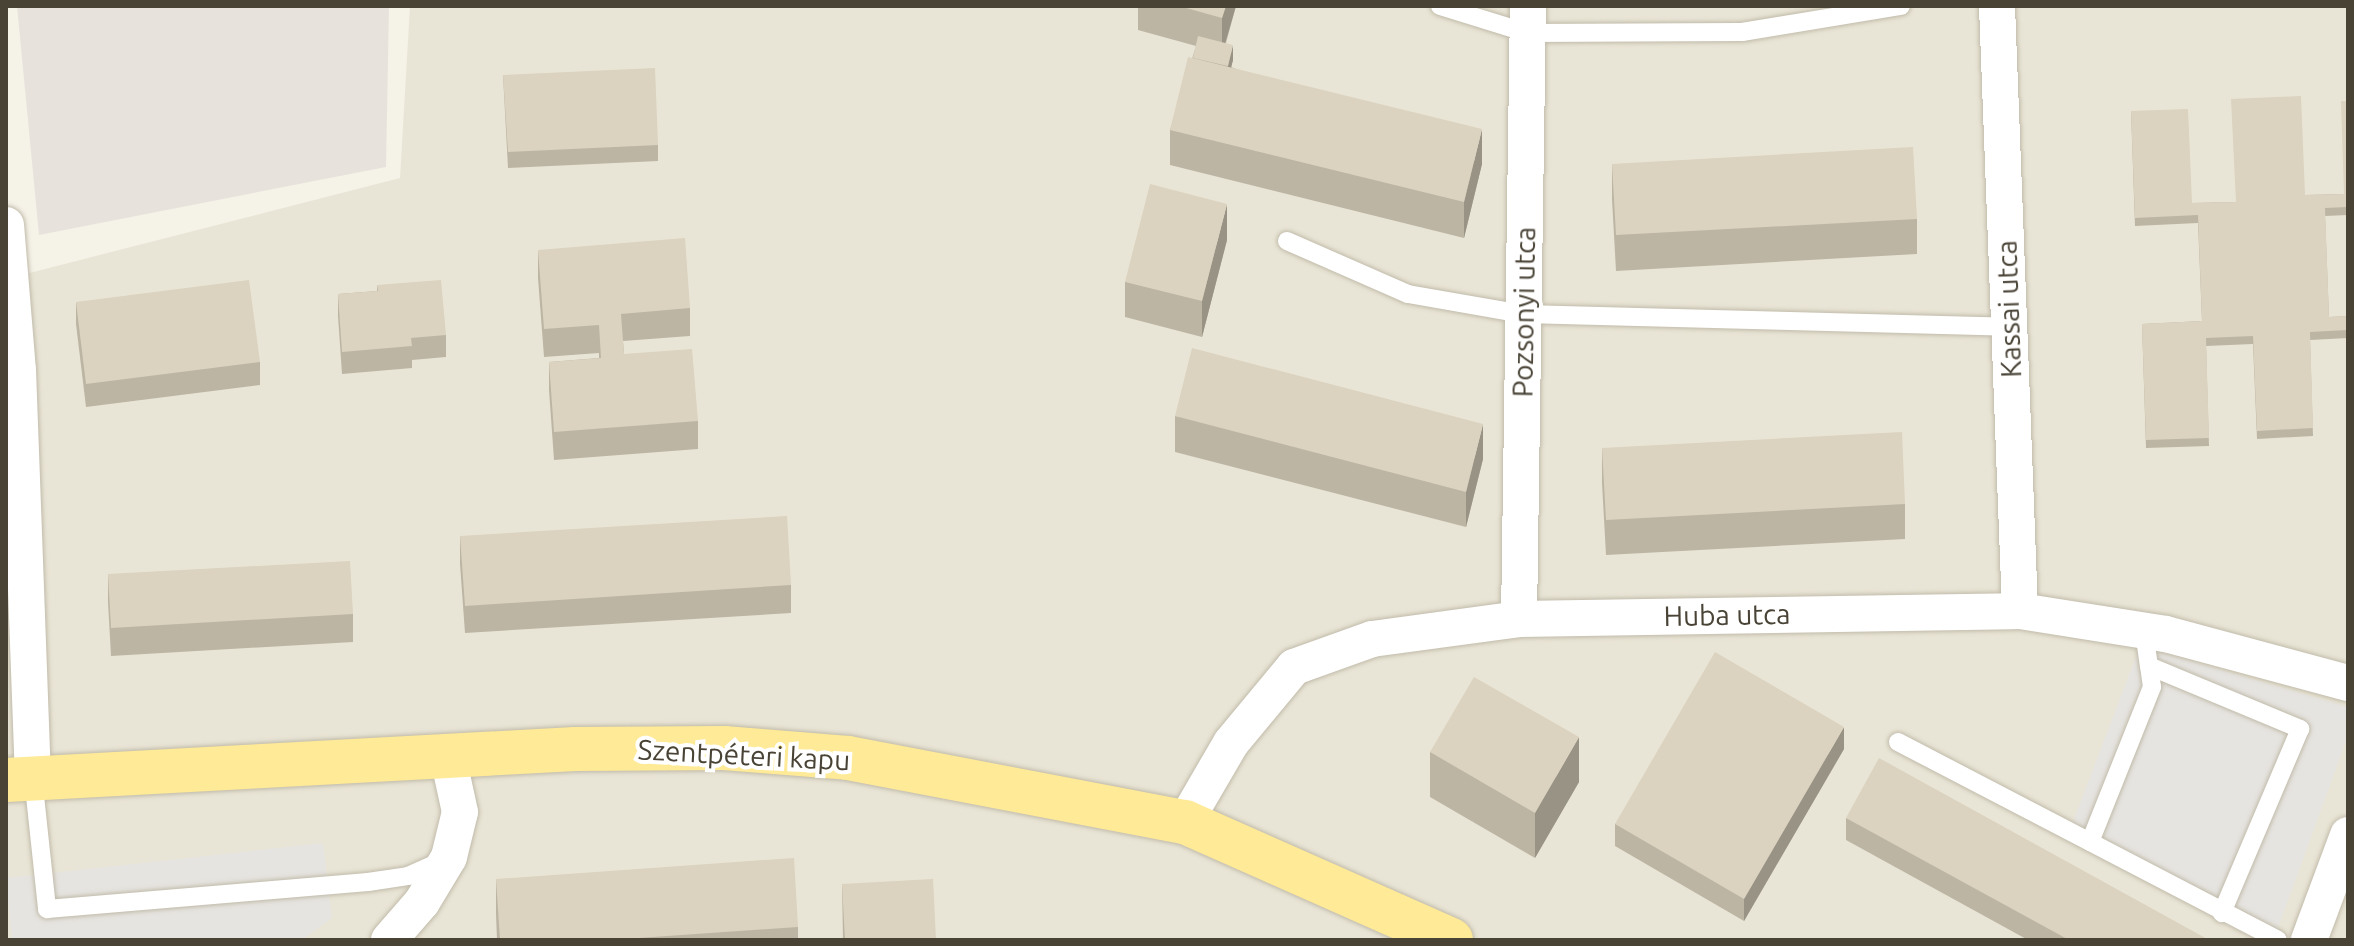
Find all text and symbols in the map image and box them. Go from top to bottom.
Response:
street label: Pozsonyi utca [1506,226,1542,398]
street label: Kassai utca [1990,240,2028,378]
street label: Huba utca [1663,597,1791,633]
street label: Szentpéteri kapu [637,733,851,777]

